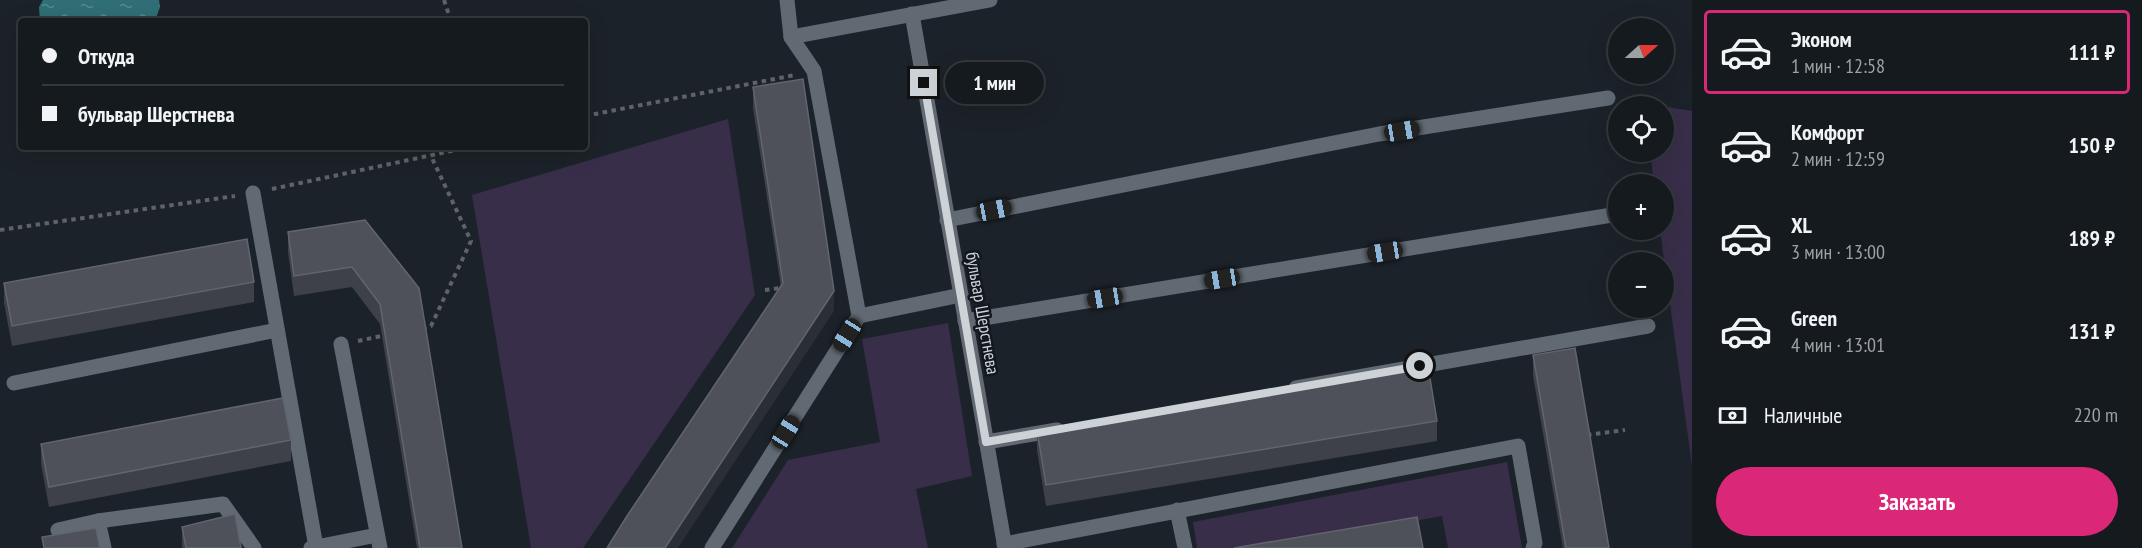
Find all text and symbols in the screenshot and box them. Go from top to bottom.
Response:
north arrow [1608,18,1674,84]
map controls [1608,18,1674,318]
icon: car [1719,25,1773,79]
text: Эконом [1791,25,1852,53]
text: 111 ₽ [2068,38,2115,66]
text: Откуда [78,42,135,70]
text: 1 мин · 12:58 [1791,53,1885,79]
callout: 1 мин [945,62,1044,104]
route end [910,69,937,96]
text: 1 мин [973,70,1016,96]
button: locate [1608,96,1674,162]
text: бульвар Шерстнева [78,100,235,128]
icon: car [1719,118,1773,172]
text: Комфорт [1791,118,1864,146]
car [1383,119,1421,143]
text: 150 ₽ [2068,131,2115,159]
text: 2 мин · 12:59 [1791,146,1885,172]
button: + [1608,174,1674,240]
car [975,198,1013,222]
icon: car [1719,211,1773,265]
text: XL [1791,211,1812,239]
text: 189 ₽ [2068,224,2115,252]
text: 3 мин · 13:00 [1791,239,1885,265]
car [1366,240,1404,264]
street label: бульвар Шерстнева [961,250,1005,376]
button: − [1608,252,1674,318]
car [1203,267,1241,291]
car [1086,286,1124,310]
icon: car [1719,304,1773,358]
text: Green [1791,304,1837,332]
car [830,315,864,355]
text: 131 ₽ [2068,317,2115,345]
text: 4 мин · 13:01 [1791,332,1885,358]
route start [1406,352,1433,379]
icon: cash [1716,399,1749,432]
text: Наличные [1764,401,1842,429]
text: 220 m [2074,402,2118,428]
car [769,412,803,452]
button: Заказать [1716,467,2118,536]

